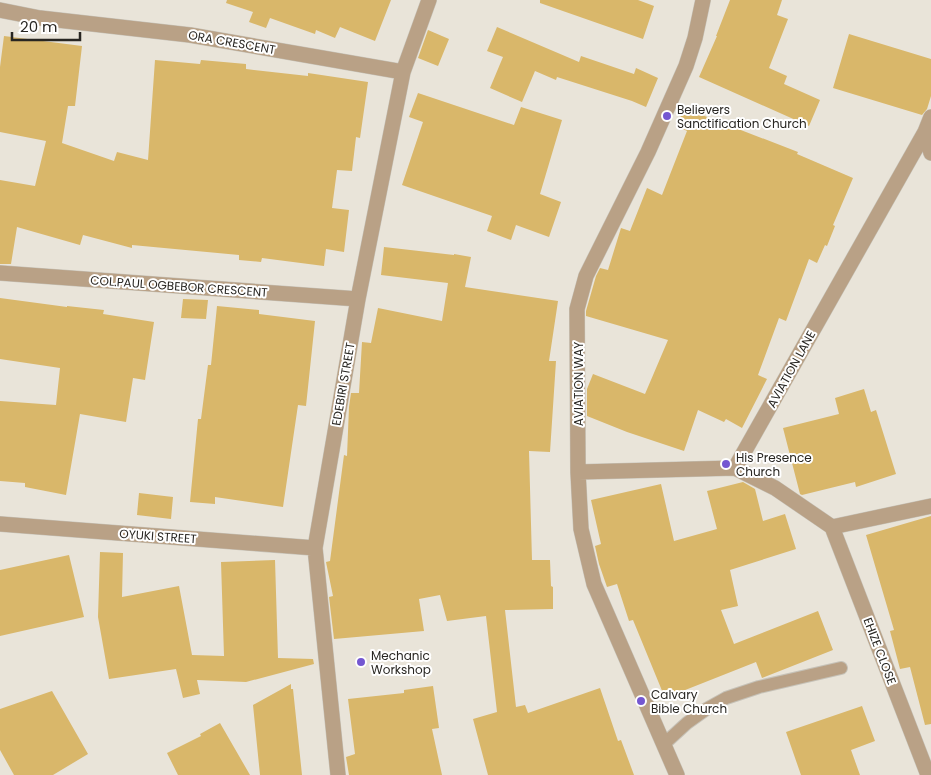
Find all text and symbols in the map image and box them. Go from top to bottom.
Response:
scale bar [12,10,80,42]
text: 20 m [20,16,58,37]
street label: ORA CRESCENT [187,26,277,58]
place label: Believers Sanctification Church [677,101,807,132]
marker: Believers Sanctification Church [661,110,673,122]
street label: COL.PAUL OGBEBOR CRESCENT [90,271,269,301]
street label: AVIATION LANE [763,327,819,411]
street label: EDEBIRI STREET [327,341,359,427]
street label: AVIATION WAY [570,342,587,426]
place label: His Presence Church [736,449,812,480]
marker: His Presence Church [720,458,732,470]
street label: OYUKI STREET [119,525,198,547]
street label: EHIZE CLOSE [859,615,901,687]
place label: Mechanic Workshop [371,647,431,678]
marker: Mechanic Workshop [355,656,367,668]
place label: Calvary Bible Church [651,686,727,717]
marker: Calvary Bible Church [635,695,647,707]

